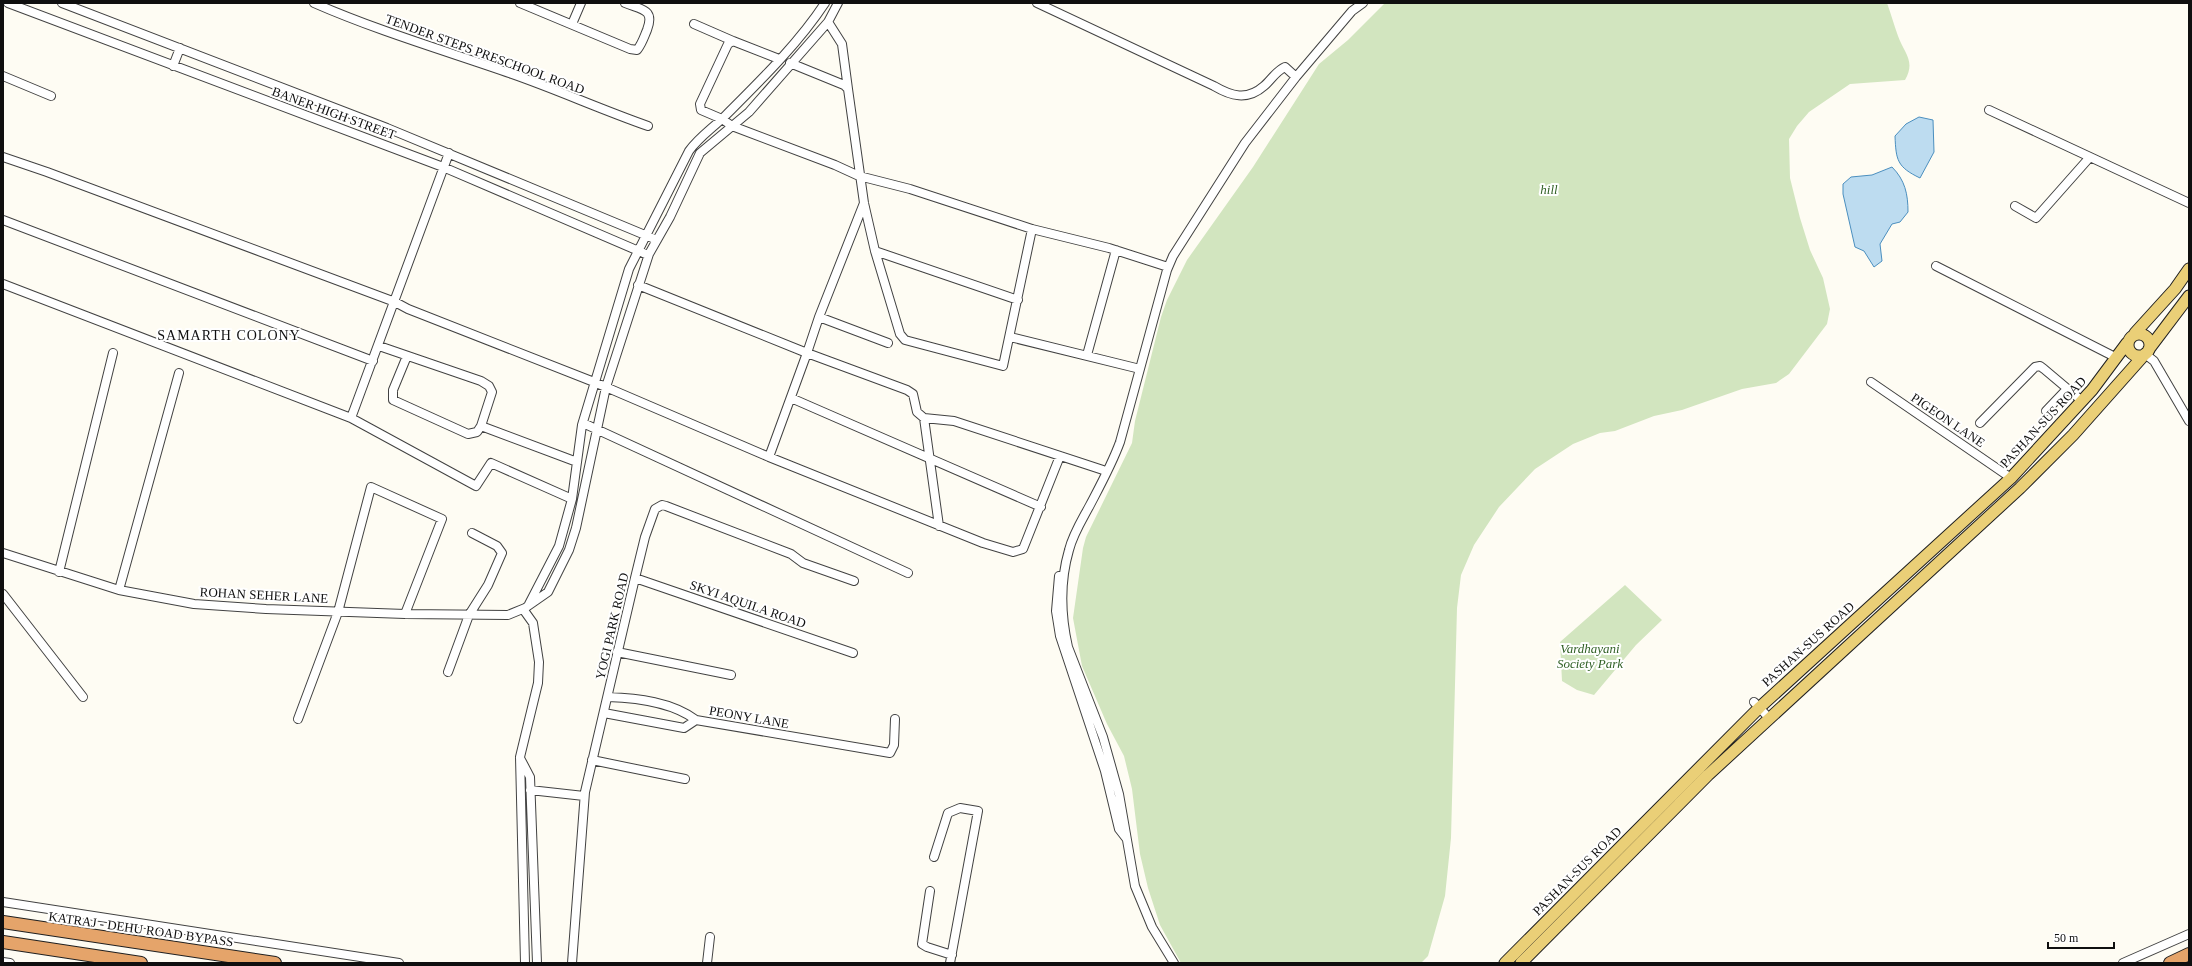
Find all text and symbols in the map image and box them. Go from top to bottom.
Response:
street label: TENDER STEPS PRESCHOOL ROAD [383,11,587,97]
street label: BANER HIGH STREET [270,84,398,142]
park label: hill [1540,182,1558,197]
district label: SAMARTH COLONY [157,328,301,343]
street label: PASHAN-SUS ROAD [1997,373,2089,471]
street label: PIGEON LANE [1908,390,1988,450]
street label: YOGI PARK ROAD [592,571,632,681]
street label: SKYI AQUILA ROAD [688,577,808,631]
street label: ROHAN SEHER LANE [199,584,329,606]
street label: PASHAN-SUS ROAD [1759,599,1857,689]
park label: Vardhayani Society Park [1557,641,1623,671]
street label: PEONY LANE [708,703,790,731]
street label: PASHAN-SUS ROAD [1530,824,1624,918]
street label: KATRAJ - DEHU ROAD BYPASS [48,909,234,949]
scale bar [2048,924,2114,950]
text: 50 m [2054,931,2079,945]

